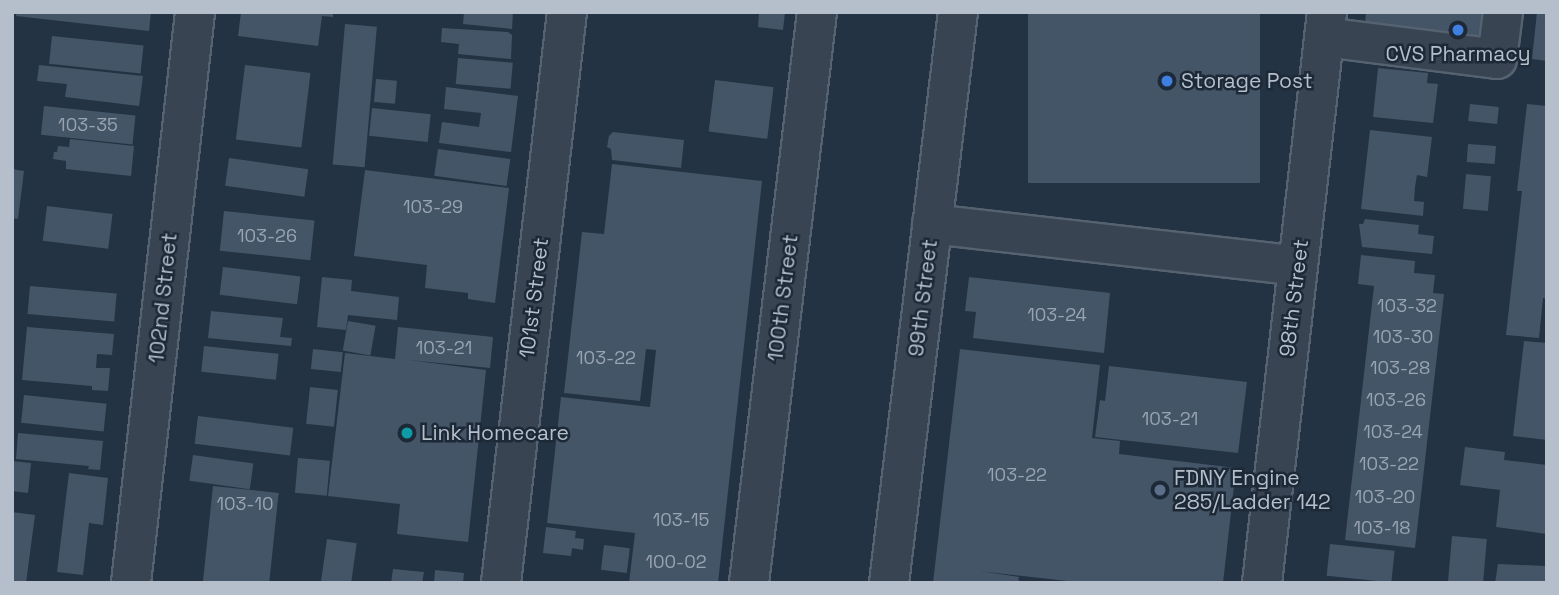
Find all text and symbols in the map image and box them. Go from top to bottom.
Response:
marker: CVS Pharmacy [1450,22,1466,38]
place label: CVS Pharmacy [1385,41,1531,67]
place label: Storage Post [1181,68,1313,94]
marker: Storage Post [1159,73,1175,89]
house number: 103-35 [58,114,118,136]
house number: 103-29 [403,196,463,218]
house number: 103-26 [237,225,297,247]
street label: 102nd Street [144,232,182,364]
street label: 100th Street [763,233,803,363]
street label: 101st Street [514,236,554,360]
street label: 99th Street [903,238,943,358]
street label: 98th Street [1274,238,1314,358]
house number: 103-32 [1377,295,1437,317]
house number: 103-24 [1027,304,1087,326]
house number: 103-30 [1373,326,1433,348]
house number: 103-21 [416,337,472,359]
house number: 103-22 [576,347,636,369]
house number: 103-28 [1370,357,1430,379]
house number: 103-26 [1366,389,1426,411]
house number: 103-21 [1142,408,1198,430]
place label: Link Homecare [421,420,569,446]
house number: 103-24 [1363,421,1423,443]
marker: Link Homecare [399,425,415,441]
house number: 103-22 [1359,453,1419,475]
house number: 103-22 [987,464,1047,486]
place label: FDNY Engine 285/Ladder 142 [1174,465,1331,515]
marker: FDNY Engine 285/Ladder 142 [1152,482,1168,498]
house number: 103-20 [1355,486,1415,508]
house number: 103-10 [216,493,274,515]
house number: 103-15 [653,509,709,531]
house number: 103-18 [1354,517,1410,539]
house number: 100-02 [645,551,707,573]

